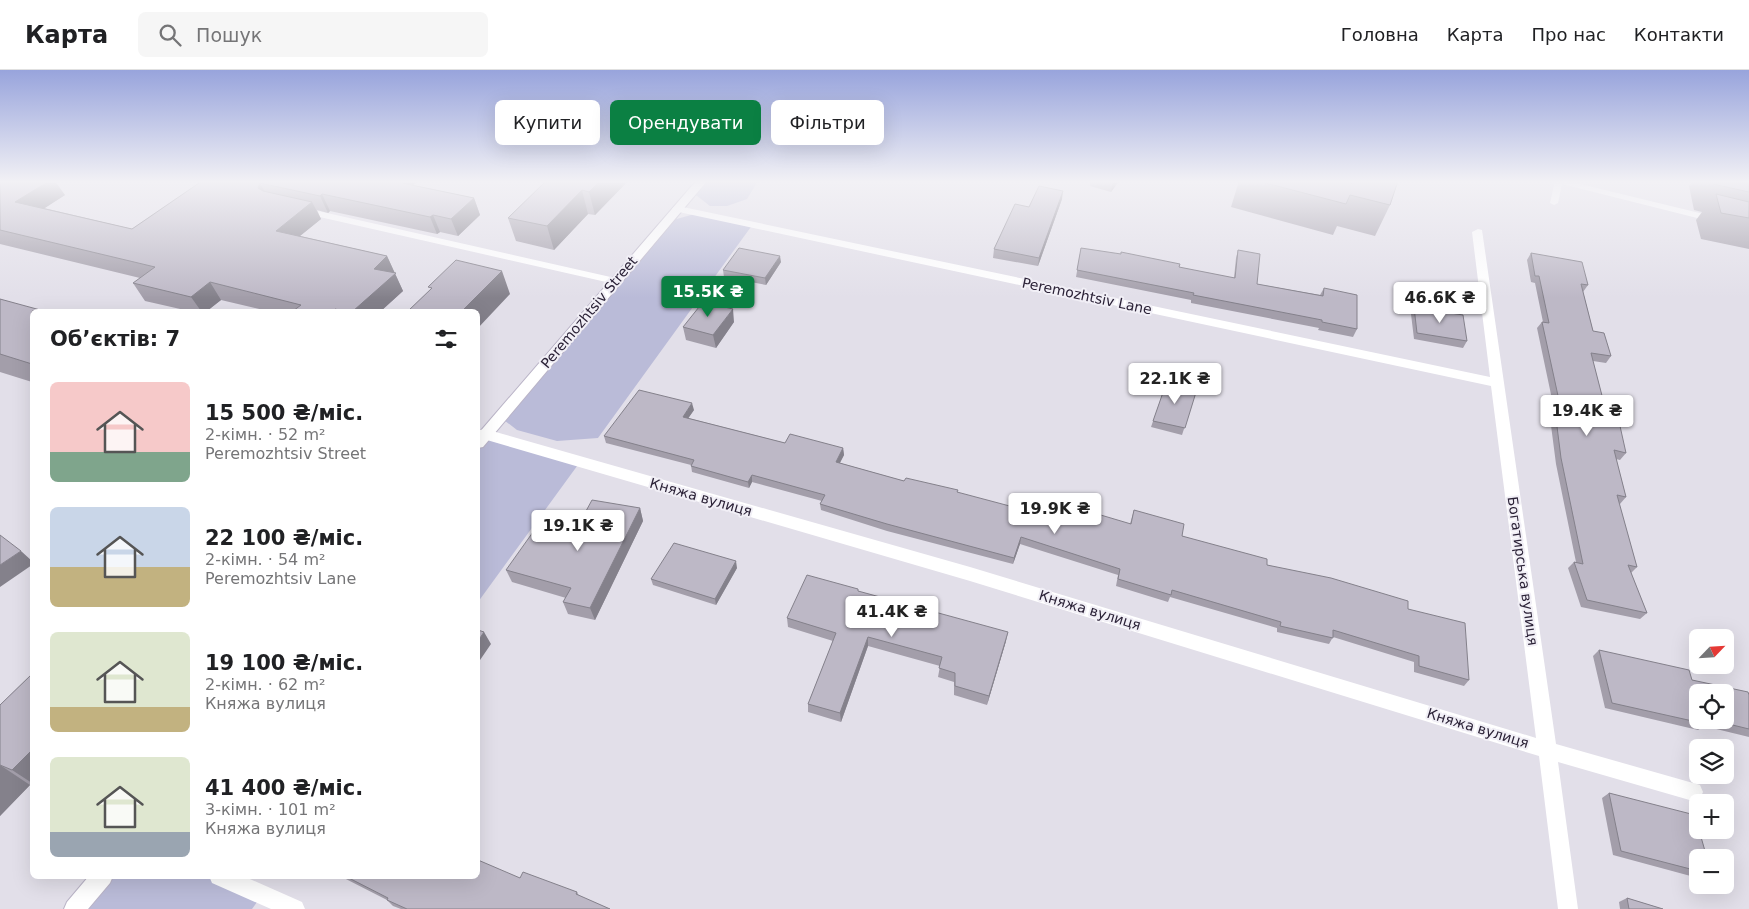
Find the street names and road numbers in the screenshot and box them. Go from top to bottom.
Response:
street label: Peremozhtsiv Street [538,252,641,371]
street label: Peremozhtsiv Lane [1021,274,1153,318]
street label: Княжа вулиця [648,475,754,519]
street label: Богатирська вулиця [1505,496,1541,646]
street label: Княжа вулиця [1037,587,1143,633]
street label: Княжа вулиця [1425,705,1531,751]

